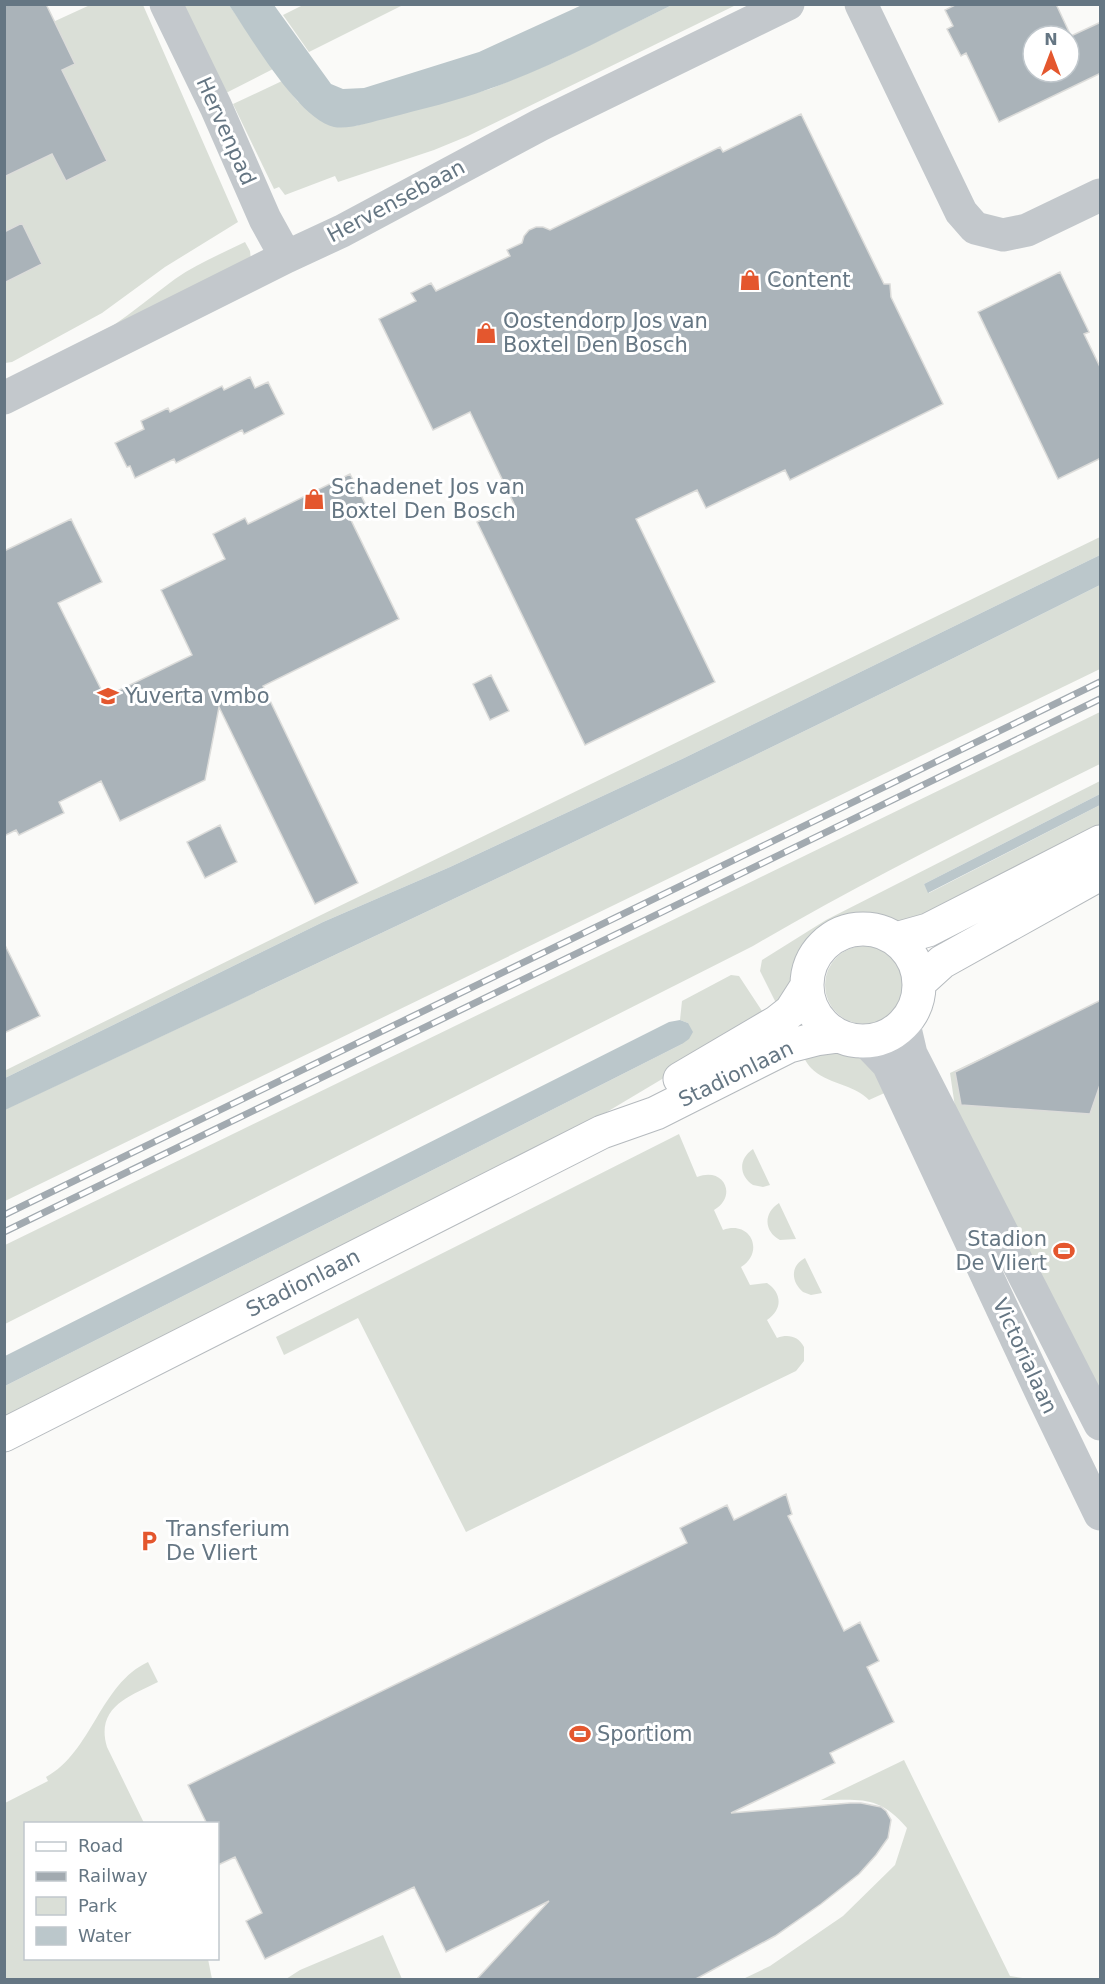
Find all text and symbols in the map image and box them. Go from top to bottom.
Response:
north arrow [1021,24,1081,84]
text: N [1044,30,1058,49]
street label: Hervenpad [192,73,260,189]
street label: Hervensebaan [323,155,469,247]
shop icon: Content [738,268,762,292]
place label: Content [767,268,851,292]
place label: Oostendorp Jos van Boxtel Den Bosch [503,309,708,357]
shop icon: Oostendorp Jos van Boxtel Den Bosch [474,321,498,345]
place label: Schadenet Jos van Boxtel Den Bosch [331,475,525,523]
shop icon: Schadenet Jos van Boxtel Den Bosch [302,487,326,511]
school or university icon: Yuverta vmbo [96,684,120,708]
place label: Yuverta vmbo [124,684,270,708]
street label: Stadionlaan [675,1036,797,1112]
place label: Stadion De Vliert [955,1227,1047,1275]
sports icon: Stadion De Vliert [1052,1239,1076,1263]
street label: Stadionlaan [242,1244,364,1322]
street label: Victorialaan [988,1294,1062,1418]
place label: Transferium De Vliert [165,1517,290,1565]
parking icon: Transferium De Vliert [137,1529,161,1553]
sports icon: Sportiom [568,1722,592,1746]
place label: Sportiom [597,1722,693,1746]
legend [24,1822,219,1960]
text: Road [78,1835,123,1856]
text: Railway [78,1865,148,1886]
text: Park [78,1895,117,1916]
text: Water [78,1925,132,1946]

